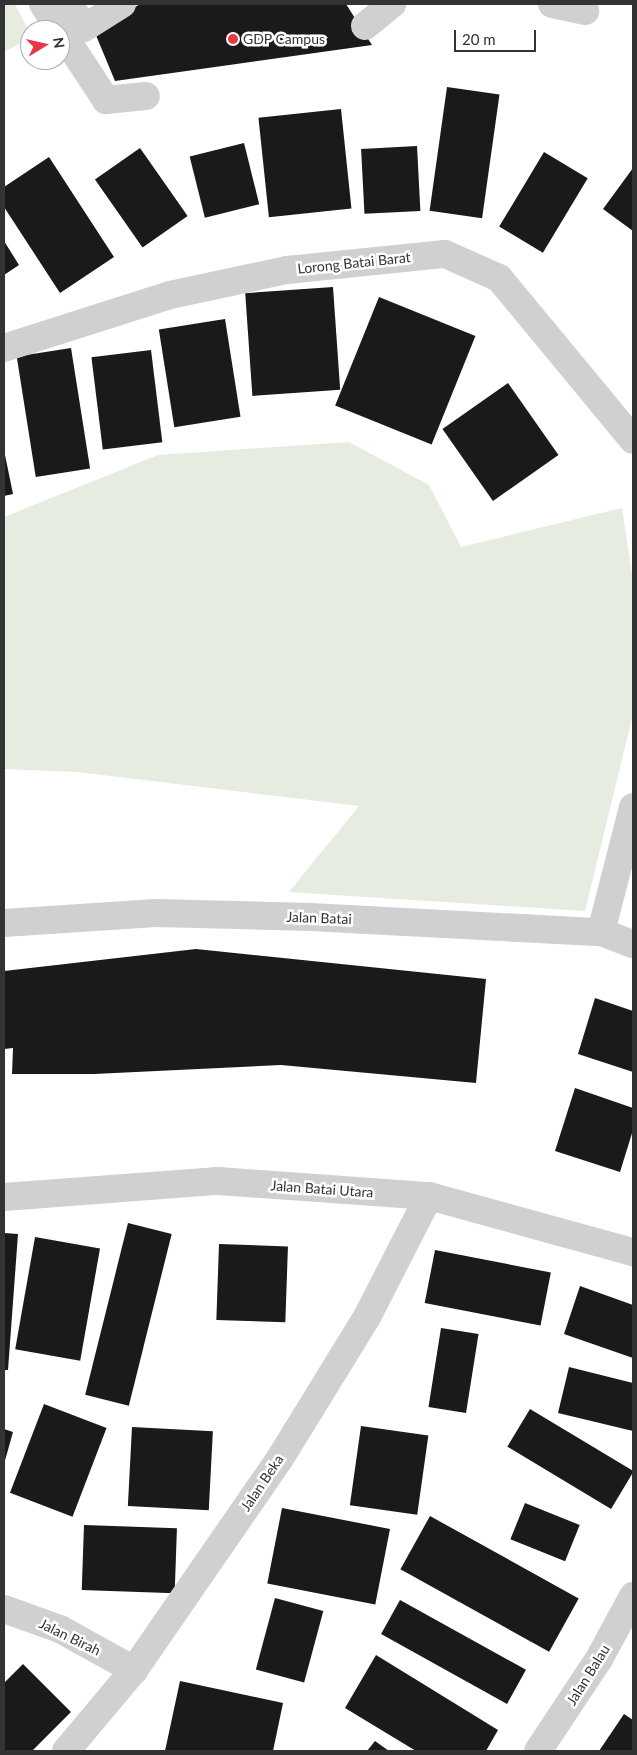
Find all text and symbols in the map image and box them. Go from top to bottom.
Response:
north arrow [20,20,70,70]
scale bar [457,20,540,52]
text: 20 m [462,30,496,48]
place label: GDP Campus [243,31,325,47]
marker: GDP Campus [227,33,239,45]
text: N [50,36,69,49]
street label: Lorong Batai Barat [297,249,411,277]
street label: Jalan Batai [286,908,352,928]
street label: Jalan Batai Utara [270,1177,374,1201]
street label: Jalan Beka [237,1452,287,1514]
street label: Jalan Birah [37,1615,103,1659]
street label: Jalan Balau [563,1642,613,1708]

